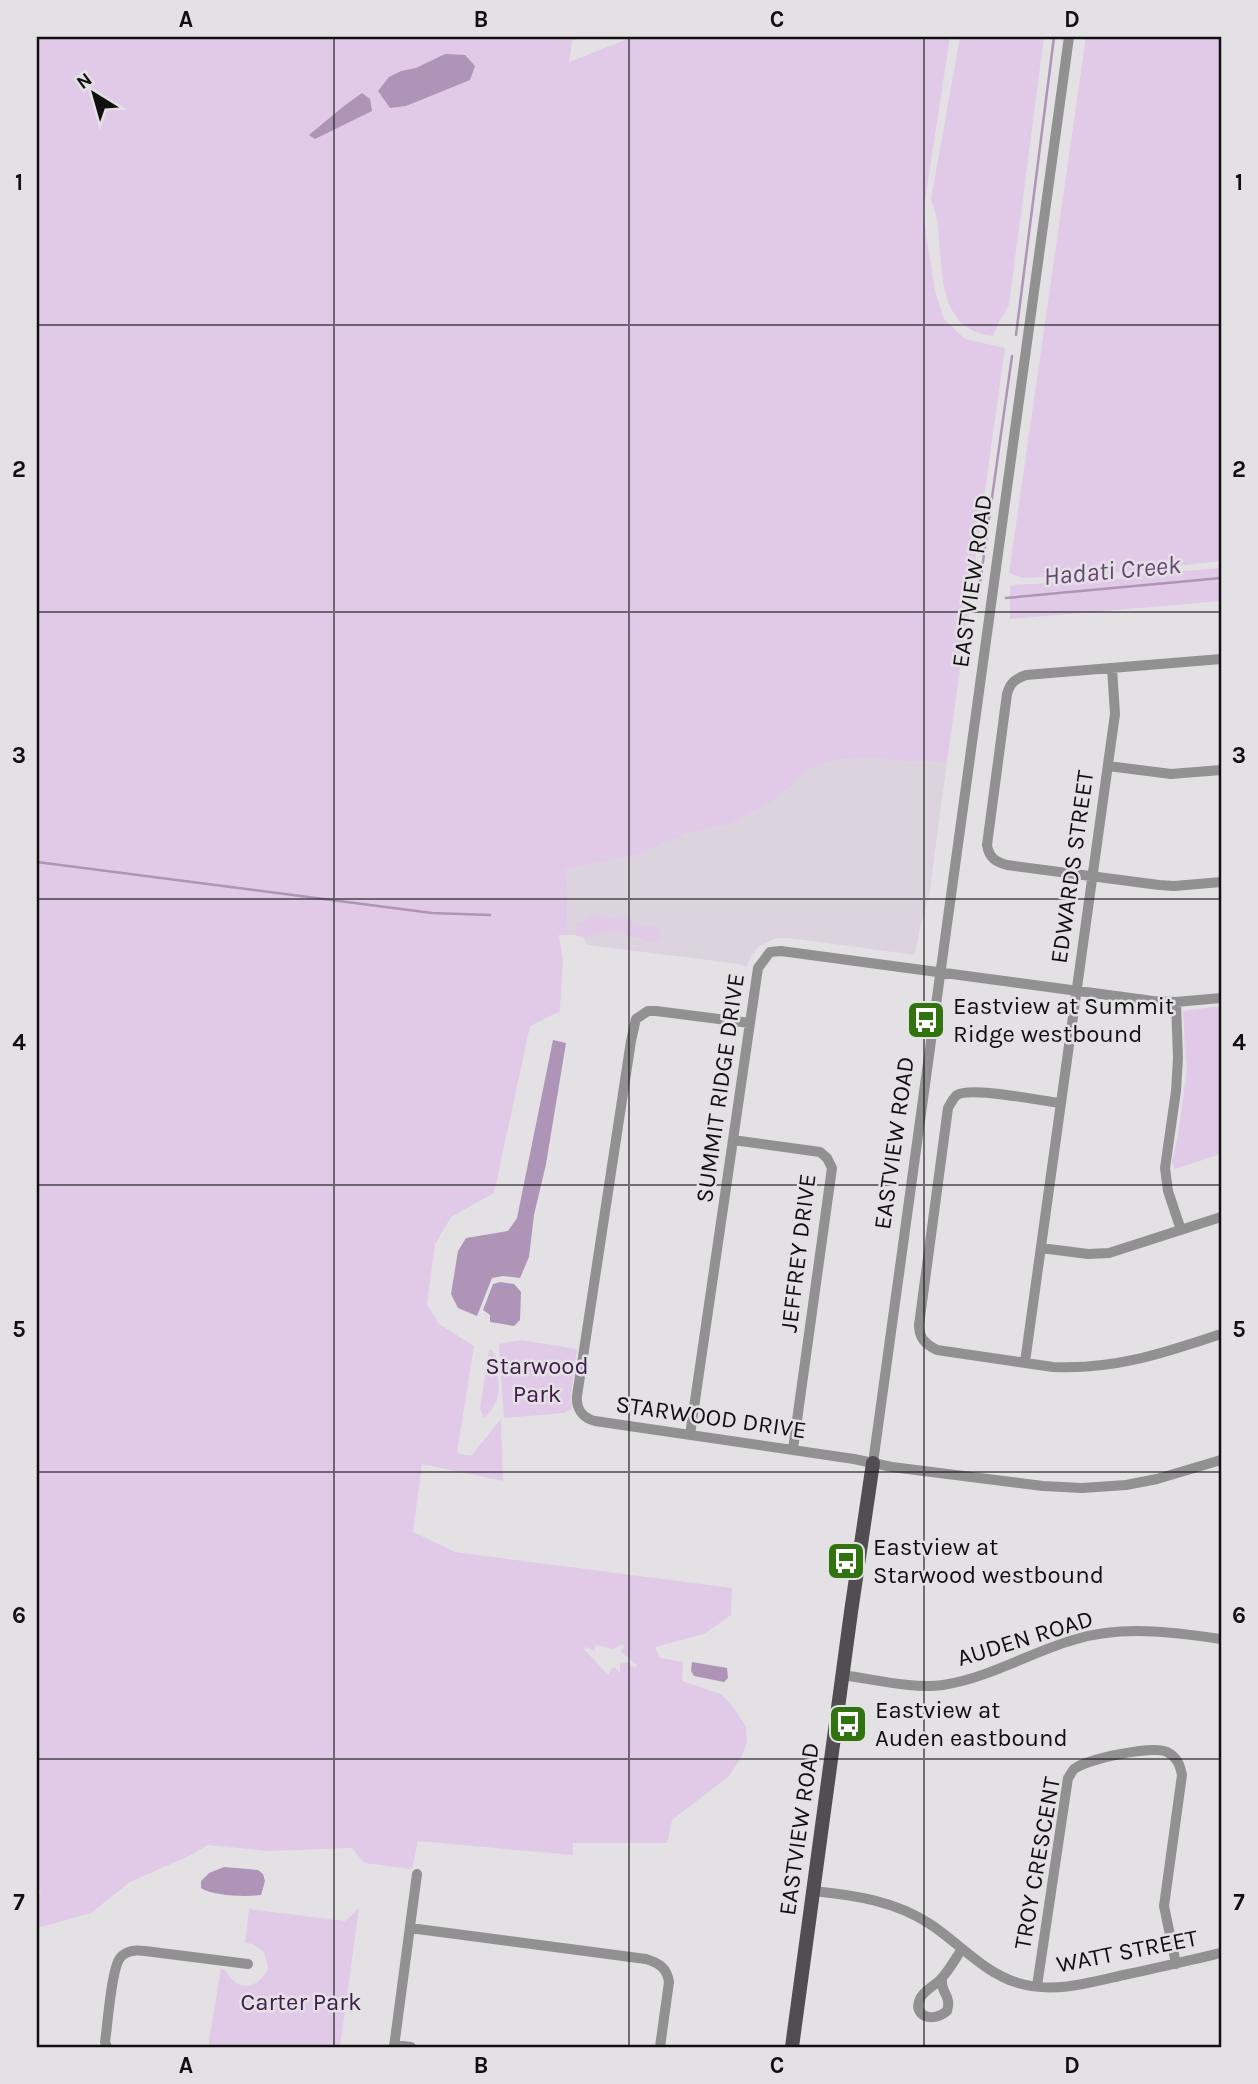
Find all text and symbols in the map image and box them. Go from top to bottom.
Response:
text: A [179,6,193,33]
text: B [474,6,488,33]
text: C [770,6,784,33]
text: D [1064,6,1080,33]
north arrow [60,60,130,130]
text: N [72,68,96,94]
text: 1 [15,169,23,196]
text: 1 [1235,169,1243,196]
text: 2 [12,456,26,483]
text: 2 [1232,456,1246,483]
street label: EASTVIEW ROAD [946,493,998,669]
water label: Hadati Creek [1042,549,1183,592]
text: 3 [12,742,26,769]
text: 3 [1232,742,1246,769]
street label: EDWARDS STREET [1045,769,1099,965]
street label: SUMMIT RIDGE DRIVE [690,971,750,1205]
place label: Eastview at Summit Ridge westbound [953,992,1174,1048]
bus stop icon: Eastview at Summit Ridge westbound [905,999,947,1041]
text: 4 [12,1029,26,1056]
text: 4 [1232,1029,1246,1056]
street label: EASTVIEW ROAD [868,1055,920,1231]
street label: JEFFREY DRIVE [774,1172,822,1334]
text: 5 [12,1316,26,1343]
text: 5 [1232,1316,1246,1343]
park label: Starwood Park [485,1352,589,1408]
street label: STARWOOD DRIVE [614,1390,808,1444]
place label: Eastview at Starwood westbound [873,1533,1104,1589]
bus stop icon: Eastview at Starwood westbound [825,1540,867,1582]
text: 6 [12,1602,26,1629]
text: 6 [1232,1602,1246,1629]
street label: AUDEN ROAD [954,1604,1096,1672]
place label: Eastview at Auden eastbound [875,1696,1068,1752]
bus stop icon: Eastview at Auden eastbound [827,1703,869,1745]
street label: EASTVIEW ROAD [773,1741,825,1917]
street label: TROY CRESCENT [1008,1775,1066,1951]
text: 7 [13,1889,25,1916]
text: 7 [1233,1889,1245,1916]
street label: WATT STREET [1054,1924,1200,1978]
park label: Carter Park [240,1988,362,2016]
text: A [179,2052,193,2079]
text: B [474,2052,488,2079]
text: C [770,2052,784,2079]
text: D [1064,2052,1080,2079]

